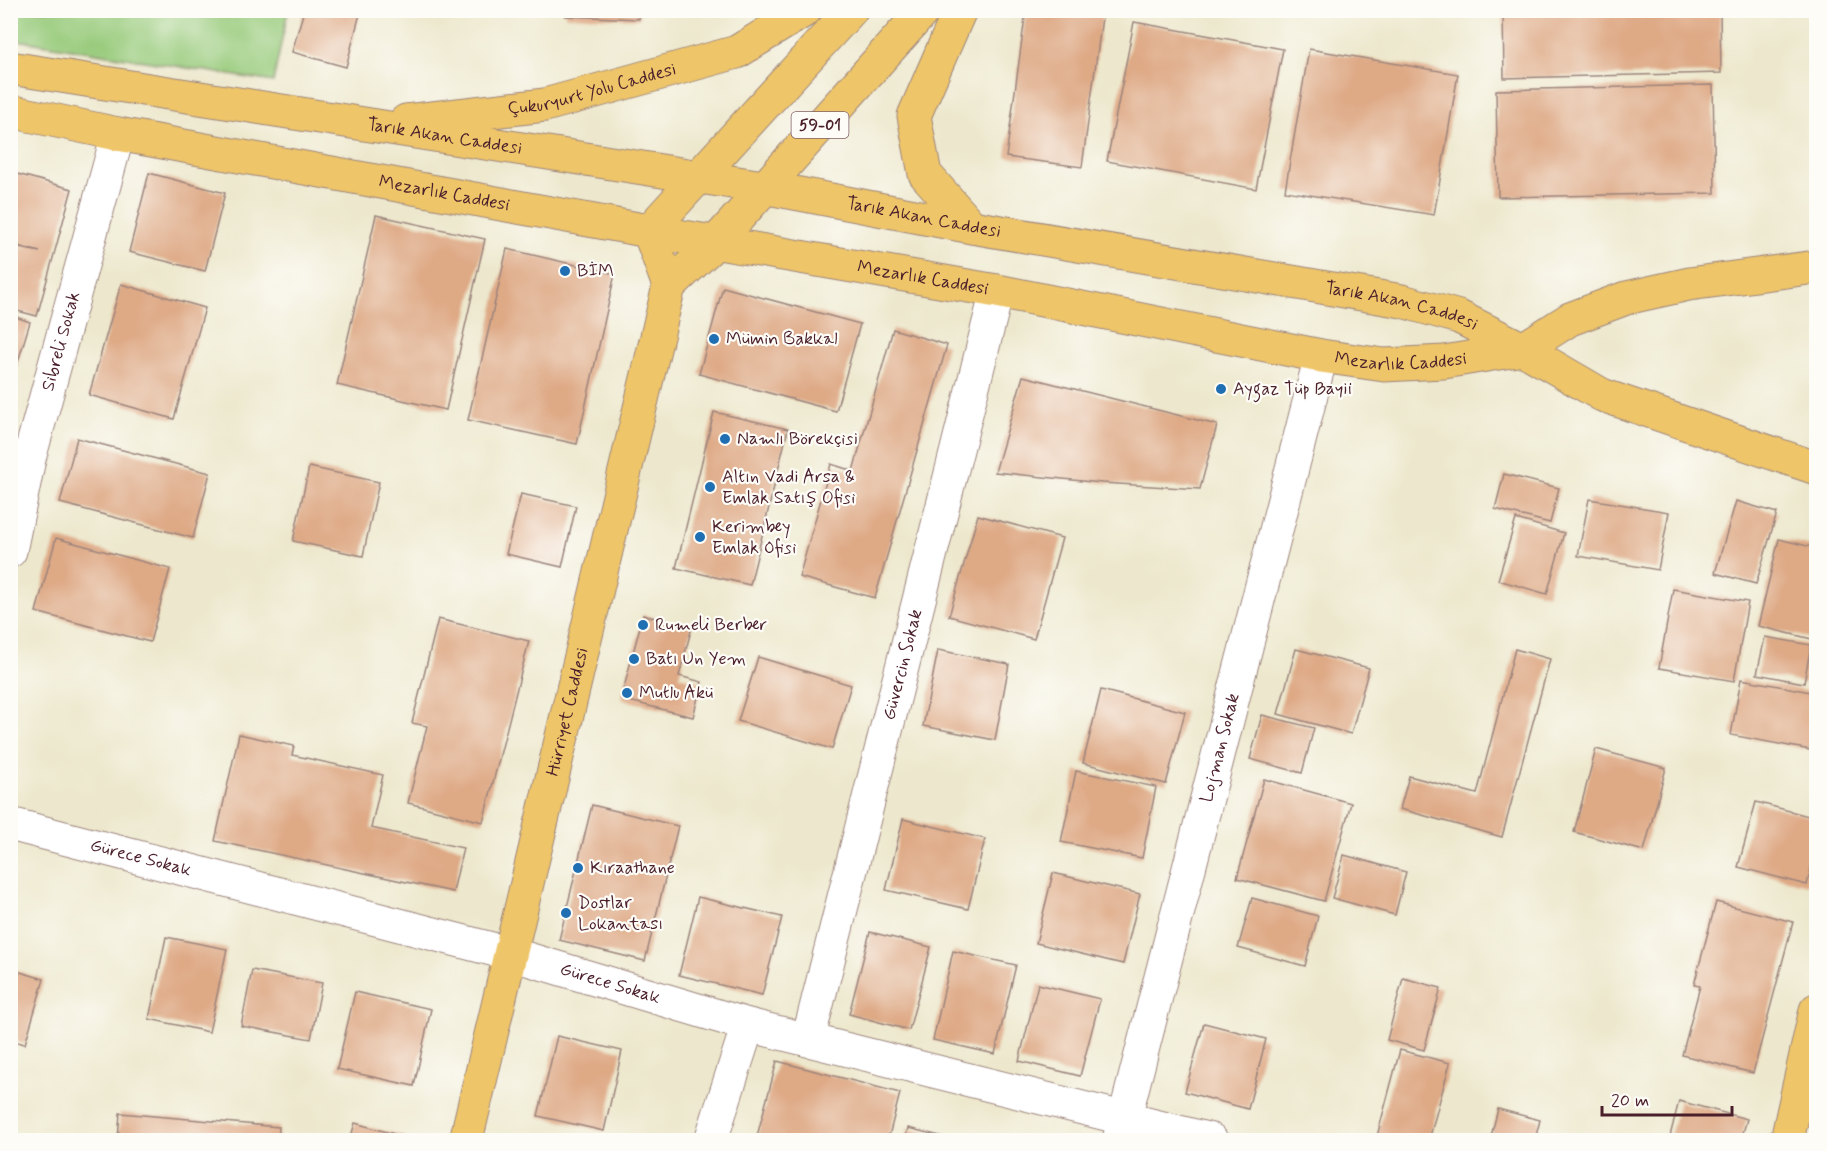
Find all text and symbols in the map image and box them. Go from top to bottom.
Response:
street label: Çukuryurt Yolu Caddesi [506,57,679,121]
road number: 59-01 [792,112,848,138]
street label: Tarık Akan Caddesi [365,113,524,161]
street label: Mezarlık Caddesi [377,170,512,217]
street label: Tarık Akan Caddesi [844,191,1003,244]
street label: Mezarlık Caddesi [855,255,990,301]
place label: BİM [577,259,614,283]
marker: BİM [558,264,572,278]
street label: Tarık Akan Caddesi [1323,276,1482,337]
street label: Sibreli Sokak [36,289,86,394]
place label: Mümin Bakkal [726,327,838,351]
marker: Mümin Bakkal [707,332,721,346]
street label: Mezarlık Caddesi [1333,346,1468,377]
place label: Aygaz Tüp Bayii [1233,377,1352,403]
marker: Aygaz Tüp Bayii [1214,382,1228,396]
place label: Namlı Börekçisi [737,427,858,451]
marker: Namlı Börekçisi [718,432,732,446]
place label: Altın Vadi Arsa & Emlak Satış Ofisi [722,465,855,510]
marker: Altın Vadi Arsa & Emlak Satış Ofisi [703,480,717,494]
place label: Kerimbey Emlak Ofisi [712,515,796,560]
marker: Kerimbey Emlak Ofisi [693,530,707,544]
street label: Güvercin Sokak [877,607,928,723]
place label: Rumeli Berber [655,613,768,637]
marker: Rumeli Berber [636,618,650,632]
street label: Hürriyet Caddesi [541,645,595,779]
place label: Batı Un Yem [646,647,746,671]
marker: Batı Un Yem [627,652,641,666]
place label: Mutlu Akü [639,681,713,705]
marker: Mutlu Akü [620,686,634,700]
street label: Lojman Sokak [1194,691,1246,805]
street label: Gürece Sokak [88,833,194,883]
place label: Kıraathane [590,856,675,880]
marker: Kıraathane [571,861,585,875]
place label: Dostlar Lokantası [578,891,663,936]
marker: Dostlar Lokantası [559,906,573,920]
street label: Gürece Sokak [557,957,663,1010]
scale bar [1602,1079,1732,1117]
text: 20 m [1611,1089,1649,1113]

